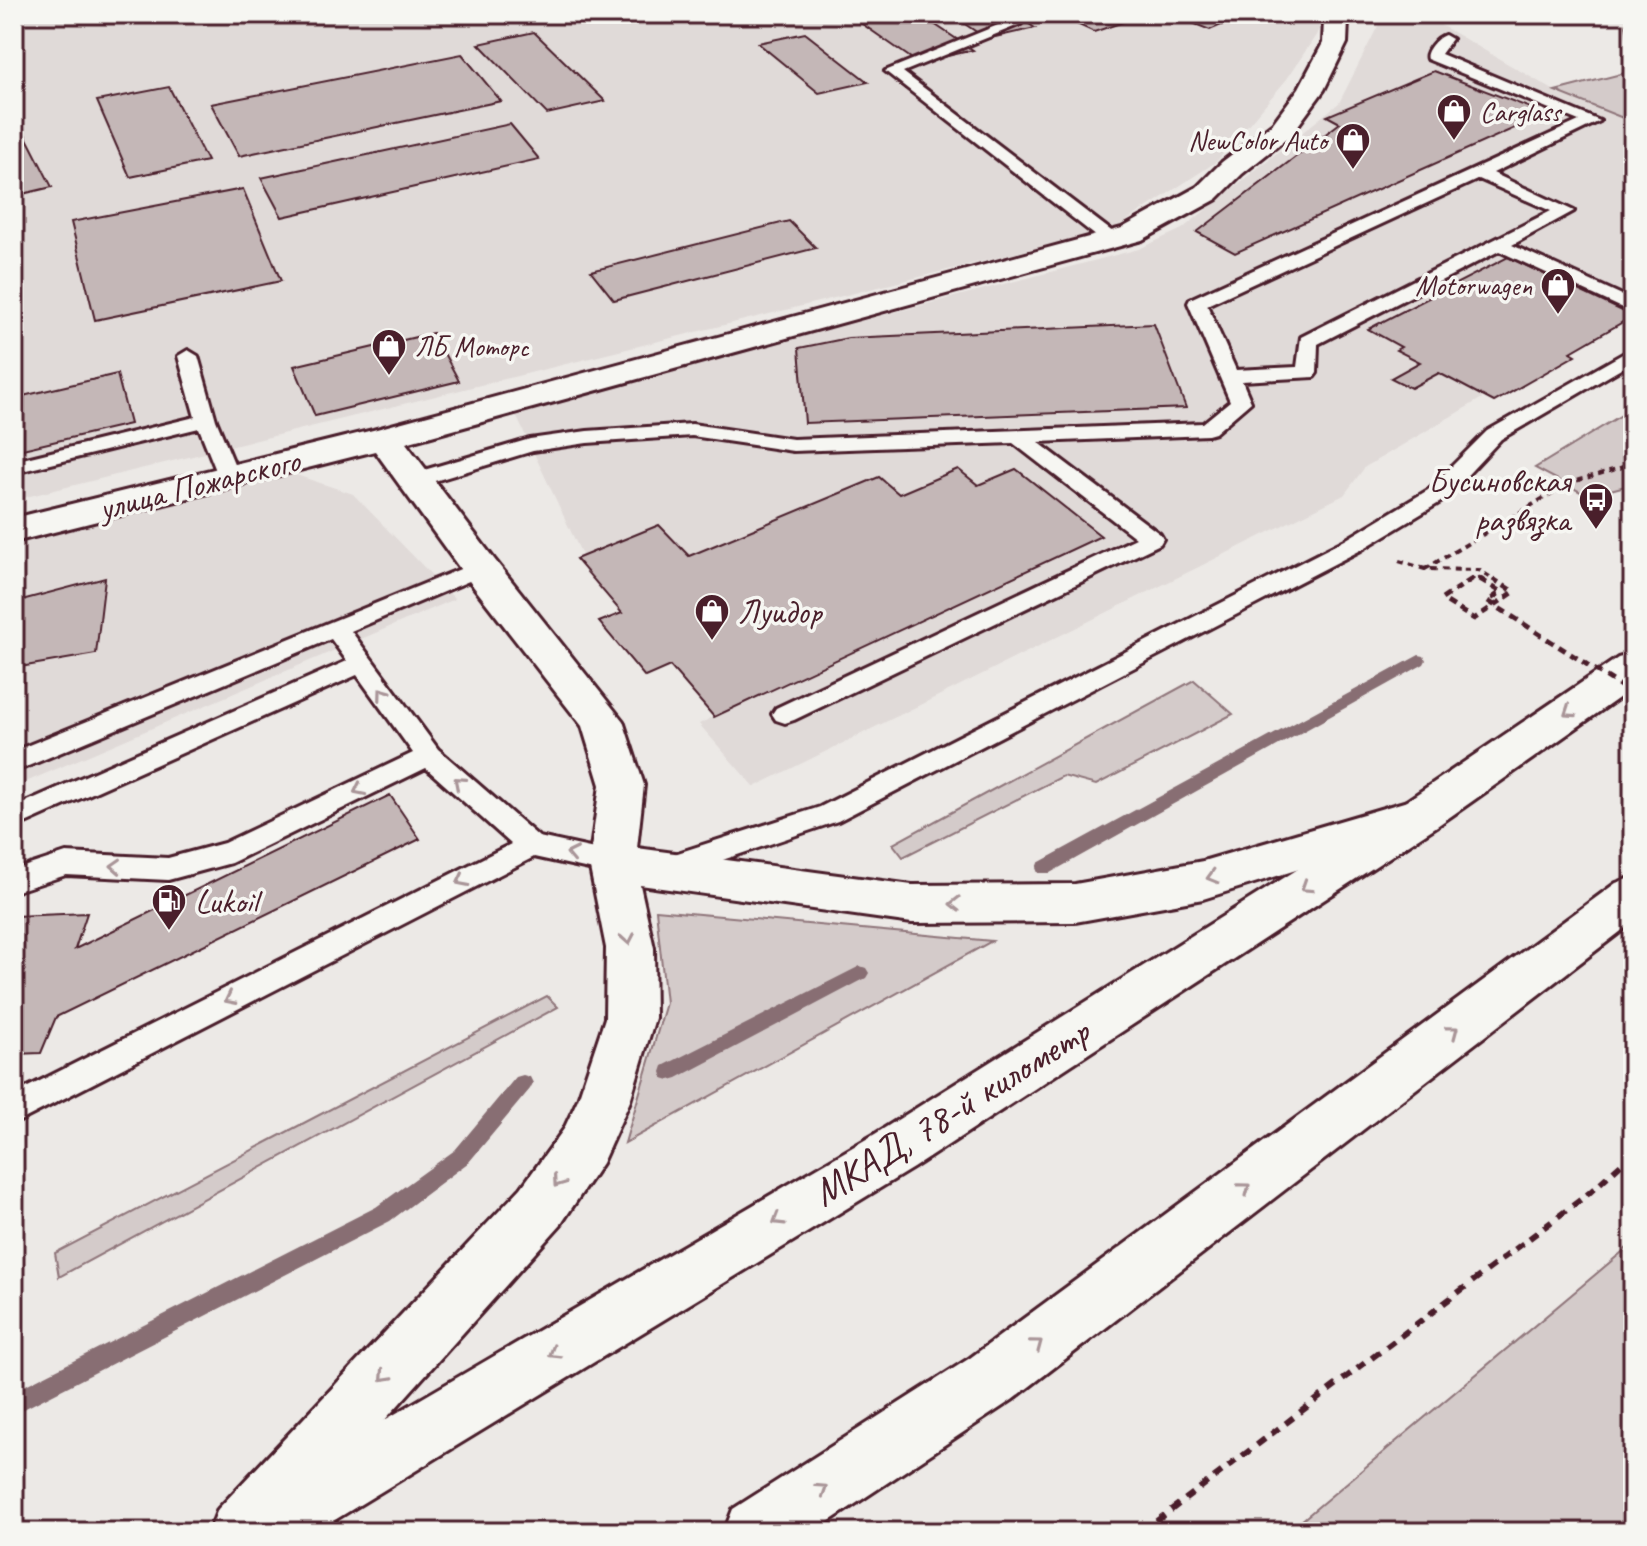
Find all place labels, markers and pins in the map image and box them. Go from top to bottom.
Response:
shop icon: Carglass [1435,92,1473,142]
place label: Carglass [1480,94,1563,129]
shop icon: NewColor Auto [1334,121,1372,171]
place label: NewColor Auto [1188,123,1330,158]
shop icon: Motorwagen [1539,266,1577,316]
place label: Motorwagen [1415,268,1532,303]
shop icon: ЛБ Моторс [370,327,408,377]
place label: ЛБ Моторс [415,329,530,364]
place label: Бусиновская развязка [1428,459,1573,541]
bus stop icon: Бусиновская развязка [1577,481,1615,531]
place label: Луидор [738,590,824,633]
shop icon: Луидор [693,592,731,642]
place label: Lukoil [195,880,264,923]
fuel station icon: Lukoil [150,882,188,932]

